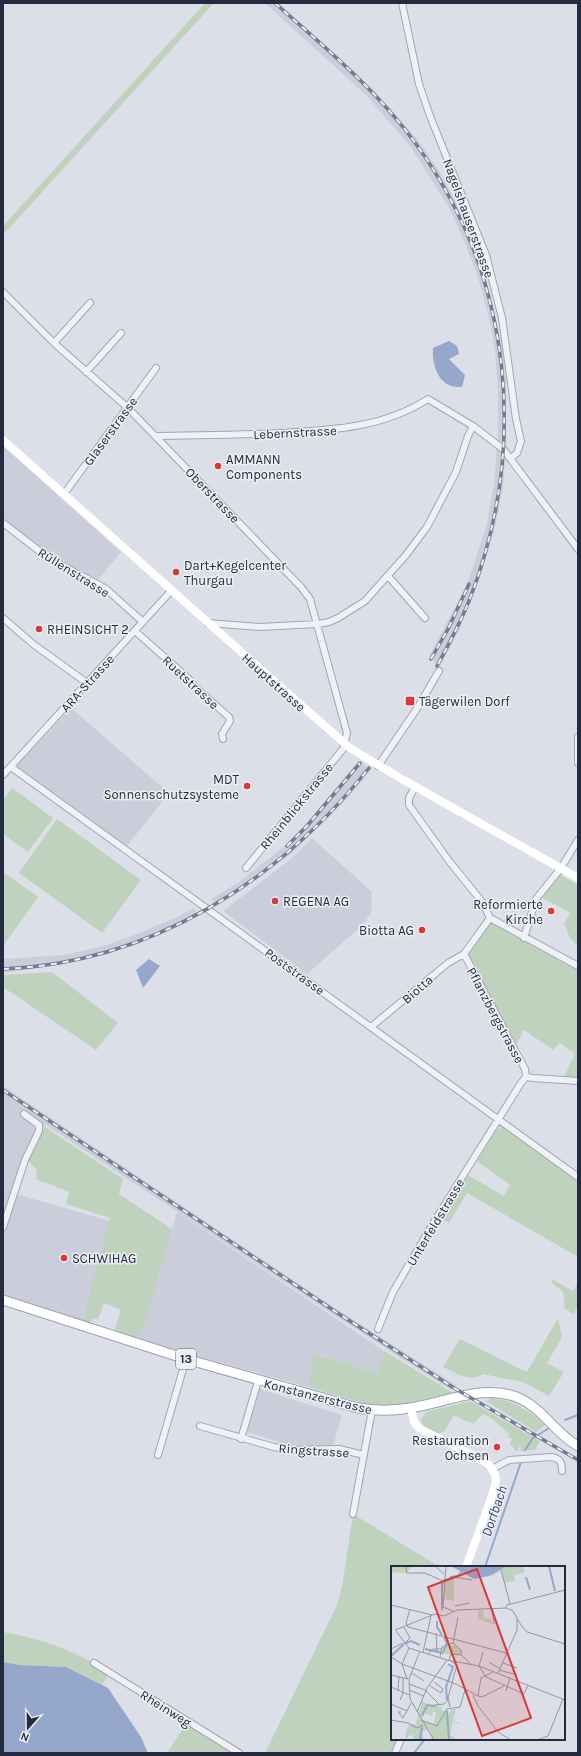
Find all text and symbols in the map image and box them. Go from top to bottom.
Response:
street label: Nagelshauserstrasse [440,157,497,280]
street label: Glaserstrasse [80,394,141,469]
street label: Lebernstrasse [253,423,337,442]
place label: AMMANN Components [226,452,302,482]
marker: AMMANN Components [213,461,223,471]
street label: Oberstrasse [182,464,243,526]
street label: Rüllenstrasse [35,544,113,601]
place label: Dart+Kegelcenter Thurgau [184,558,286,588]
marker: Dart+Kegelcenter Thurgau [171,567,181,577]
place label: RHEINSICHT 2 [47,622,129,637]
marker: RHEINSICHT 2 [34,624,44,634]
street label: Hauptstrasse [239,650,309,715]
street label: ARA-Strasse [58,651,117,715]
street label: Ruetstrasse [159,653,222,712]
place label: Tägerwilen Dorf [419,694,510,709]
marker: Tägerwilen Dorf [404,695,416,707]
street label: Rheinblickstrasse [257,760,336,853]
place label: MDT Sonnenschutzsysteme [104,772,239,802]
marker: MDT Sonnenschutzsysteme [242,781,252,791]
place label: REGENA AG [283,894,349,909]
marker: REGENA AG [270,896,280,906]
place label: Reformierte Kirche [473,897,543,927]
marker: Reformierte Kirche [546,906,556,916]
place label: Biotta AG [359,923,414,938]
marker: Biotta AG [417,925,427,935]
street label: Poststrasse [262,945,328,998]
street label: Pflanzbergstrasse [464,965,527,1066]
street label: Biotta [399,972,436,1007]
street label: Unterfeldstrasse [404,1176,468,1269]
place label: SCHWIHAG [72,1251,136,1266]
marker: SCHWIHAG [59,1253,69,1263]
road number: 13 [176,1349,196,1369]
street label: Konstanzerstrasse [262,1376,374,1417]
place label: Restauration Ochsen [412,1433,489,1463]
street label: Ringstrasse [278,1441,350,1460]
marker: Restauration Ochsen [492,1442,502,1452]
water label: Dorfbach [478,1483,511,1539]
inset map [391,1566,565,1740]
street label: Rheinweg [137,1687,195,1730]
north arrow [8,1708,48,1748]
text: N [19,1729,31,1744]

